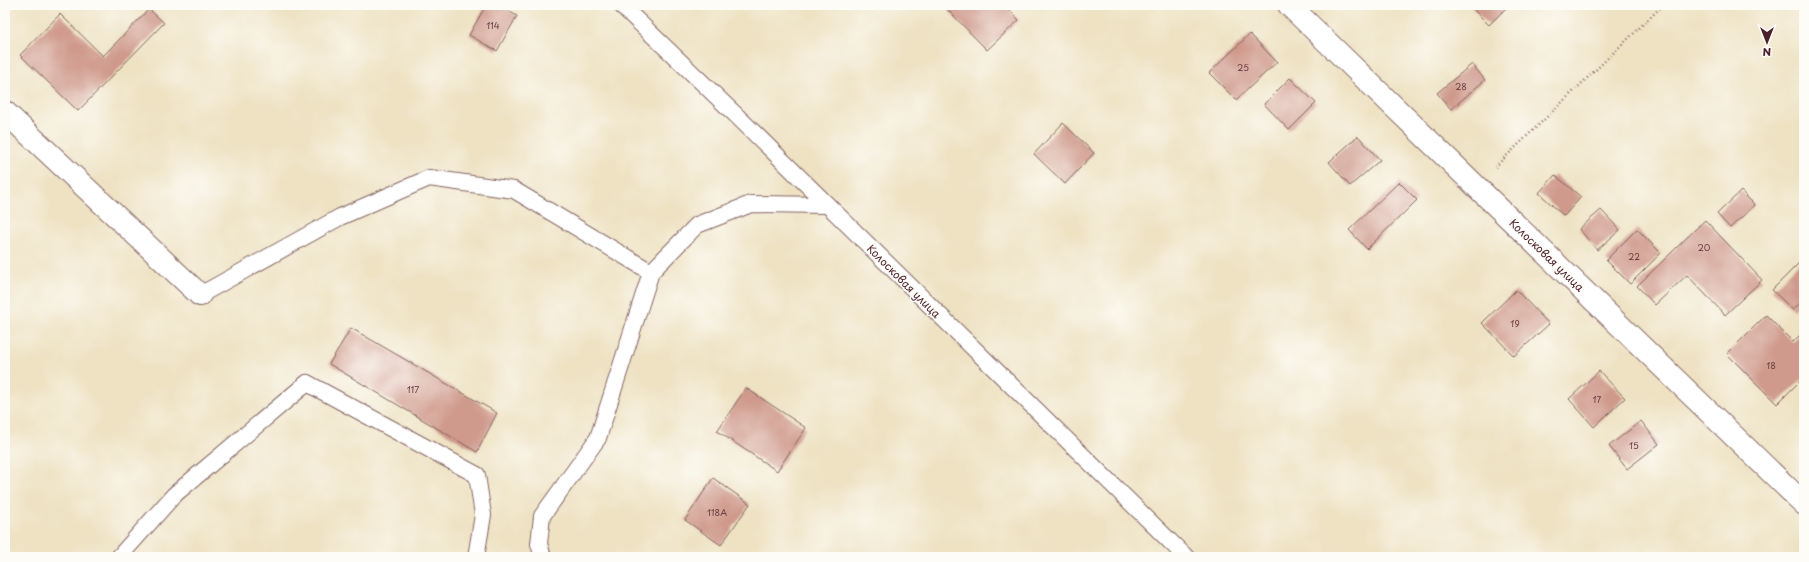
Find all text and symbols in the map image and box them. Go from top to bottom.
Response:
house number: 114 [486,18,500,32]
north arrow [1747,22,1787,62]
text: N [1762,44,1771,61]
house number: 25 [1237,60,1249,74]
house number: 28 [1455,79,1467,93]
street label: Колосковая улица [1506,215,1588,295]
street label: Колосковая улица [863,240,945,322]
house number: 20 [1698,240,1711,254]
house number: 22 [1628,249,1640,263]
house number: 19 [1510,316,1520,330]
house number: 18 [1766,358,1776,372]
house number: 117 [407,382,419,396]
house number: 17 [1593,392,1602,406]
house number: 15 [1629,438,1639,452]
house number: 118А [707,505,727,519]

